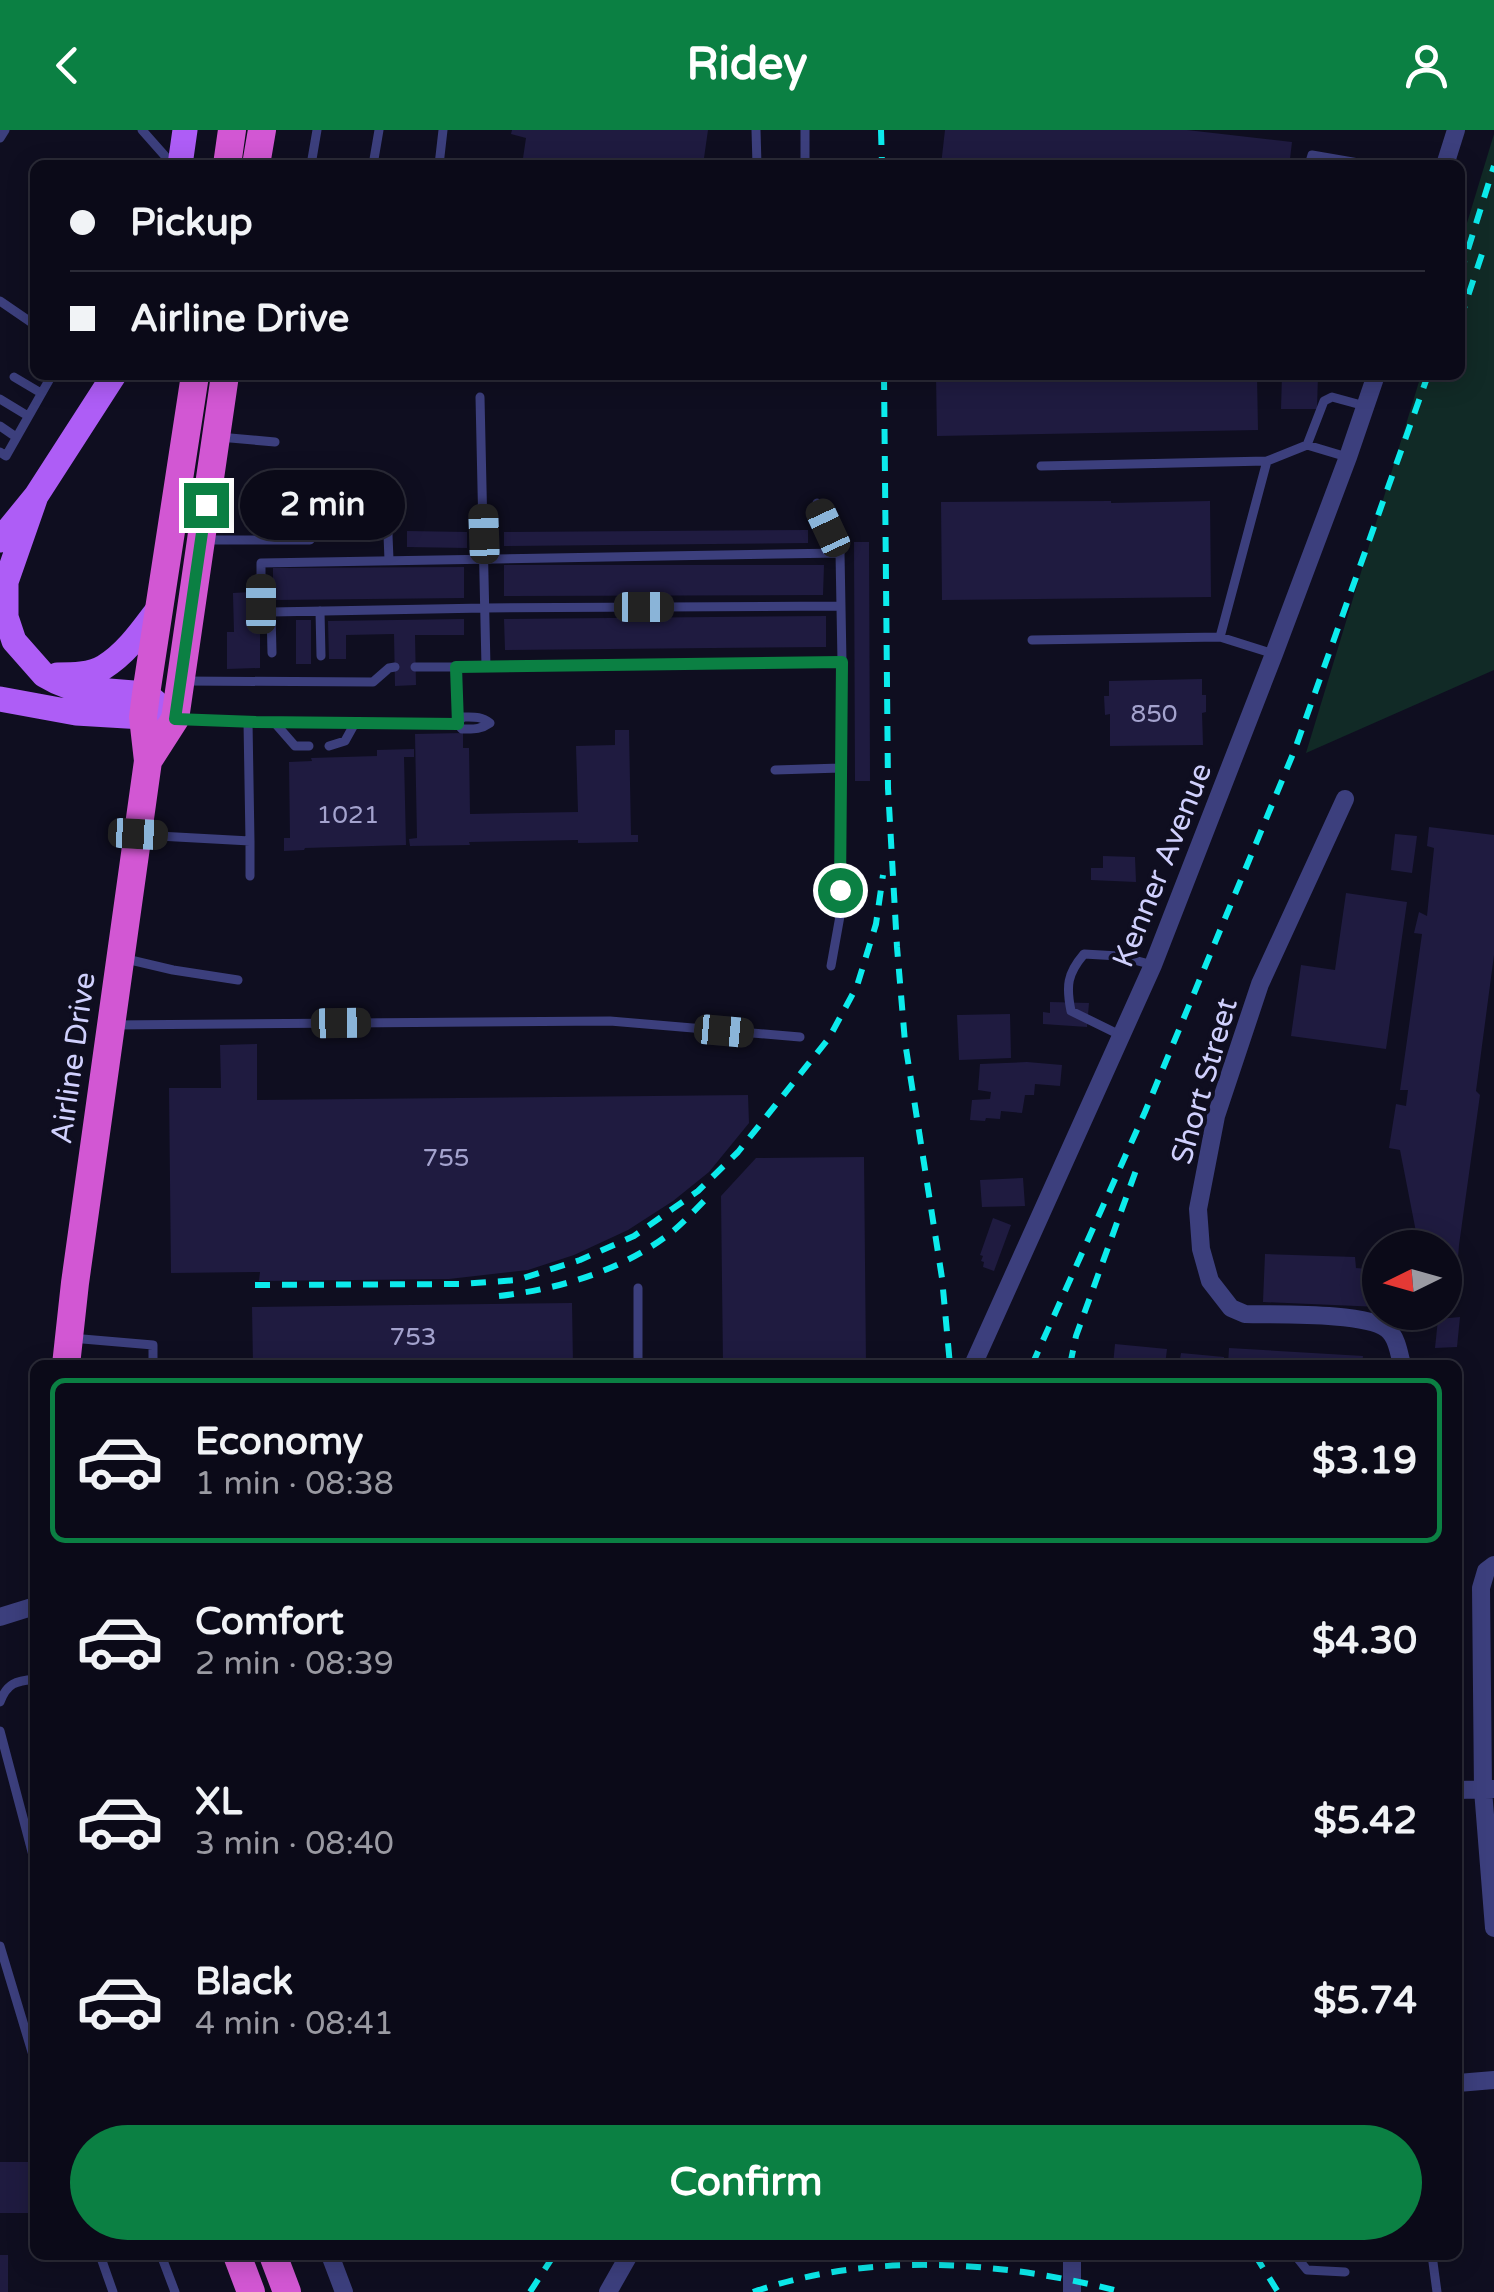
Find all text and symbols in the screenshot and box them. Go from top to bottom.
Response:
icon: back [40,38,95,93]
text: Ridey [686,38,808,92]
icon: person [1399,38,1454,93]
text: Pickup [130,200,253,246]
text: Airline Drive [130,296,349,342]
callout: 2 min [241,470,406,540]
route end [184,483,229,528]
text: 2 min [280,486,365,524]
car [802,494,854,562]
car [468,503,500,565]
car [246,574,276,634]
car [614,592,674,622]
house number: 850 [1130,699,1178,729]
street label: Kenner Avenue [1105,758,1220,973]
house number: 1021 [317,800,379,830]
car [107,817,169,851]
route start [818,868,863,913]
street label: Airline Drive [43,970,104,1146]
street label: Short Street [1163,994,1246,1169]
car [311,1007,371,1039]
car [693,1013,755,1049]
house number: 755 [422,1143,470,1173]
north arrow [1362,1230,1462,1330]
map controls [1362,1230,1462,1330]
house number: 753 [389,1322,437,1352]
icon: car [75,1416,165,1506]
text: Economy [195,1419,363,1465]
text: $3.19 [1312,1438,1417,1484]
text: 1 min · 08:38 [195,1465,394,1503]
icon: car [75,1596,165,1686]
text: Comfort [195,1599,344,1645]
text: $4.30 [1312,1618,1417,1664]
text: 2 min · 08:39 [195,1645,394,1683]
icon: car [75,1776,165,1866]
text: XL [195,1779,242,1825]
text: $5.42 [1313,1798,1417,1844]
text: 3 min · 08:40 [195,1825,394,1863]
icon: car [75,1956,165,2046]
text: Black [195,1959,293,2005]
text: $5.74 [1313,1978,1417,2024]
text: 4 min · 08:41 [195,2005,394,2043]
button: Confirm [70,2125,1422,2240]

